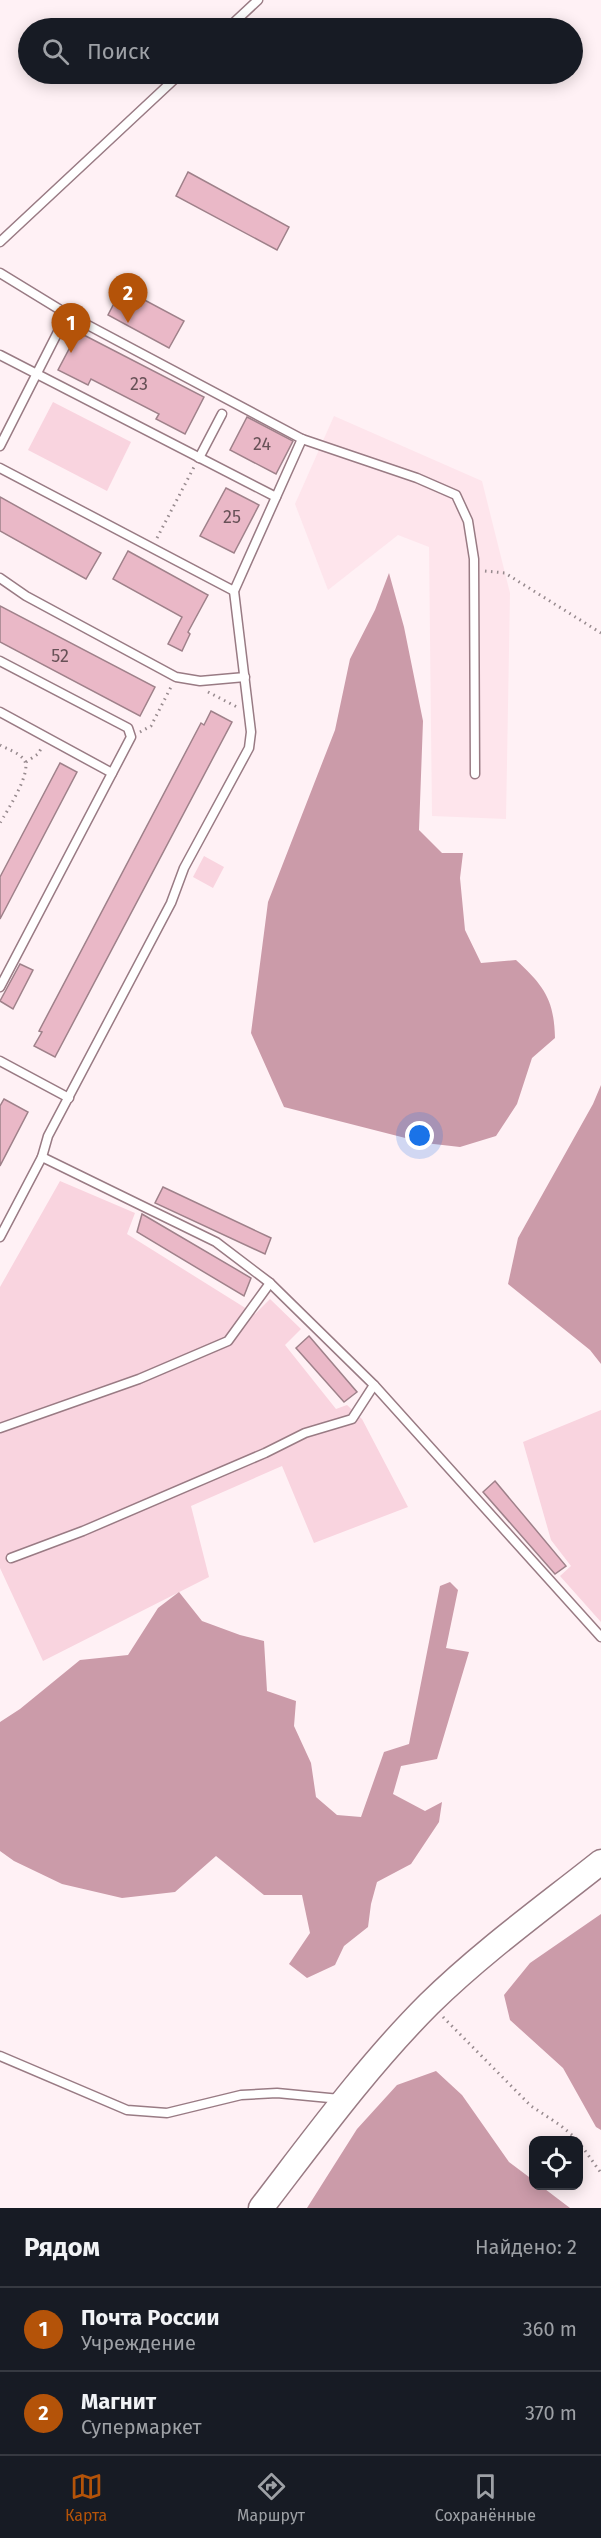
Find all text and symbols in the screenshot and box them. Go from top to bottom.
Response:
search box [18,18,583,84]
icon: search [39,35,72,68]
text: Поиск [87,38,150,65]
pin: 2 [108,274,148,323]
pin: 1 [52,304,90,353]
house number: 23 [130,373,148,395]
house number: 24 [253,433,271,455]
house number: 25 [223,506,241,528]
house number: 52 [51,645,69,667]
your location [405,1121,434,1150]
map controls [529,2136,583,2190]
button: locate [529,2136,583,2190]
text: Рядом [24,2232,100,2263]
text: Найдено: 2 [475,2235,577,2259]
text: Почта России [81,2304,219,2331]
text: 1 [39,2317,48,2341]
text: 360 m [523,2317,577,2341]
text: Учреждение [81,2331,196,2355]
text: Магнит [81,2388,156,2415]
text: 2 [38,2401,49,2425]
text: 370 m [525,2401,577,2425]
text: Супермаркет [81,2415,201,2439]
tab: Карта [65,2470,107,2525]
tab: Маршрут [237,2470,305,2525]
tab: Сохранённые [435,2470,536,2525]

